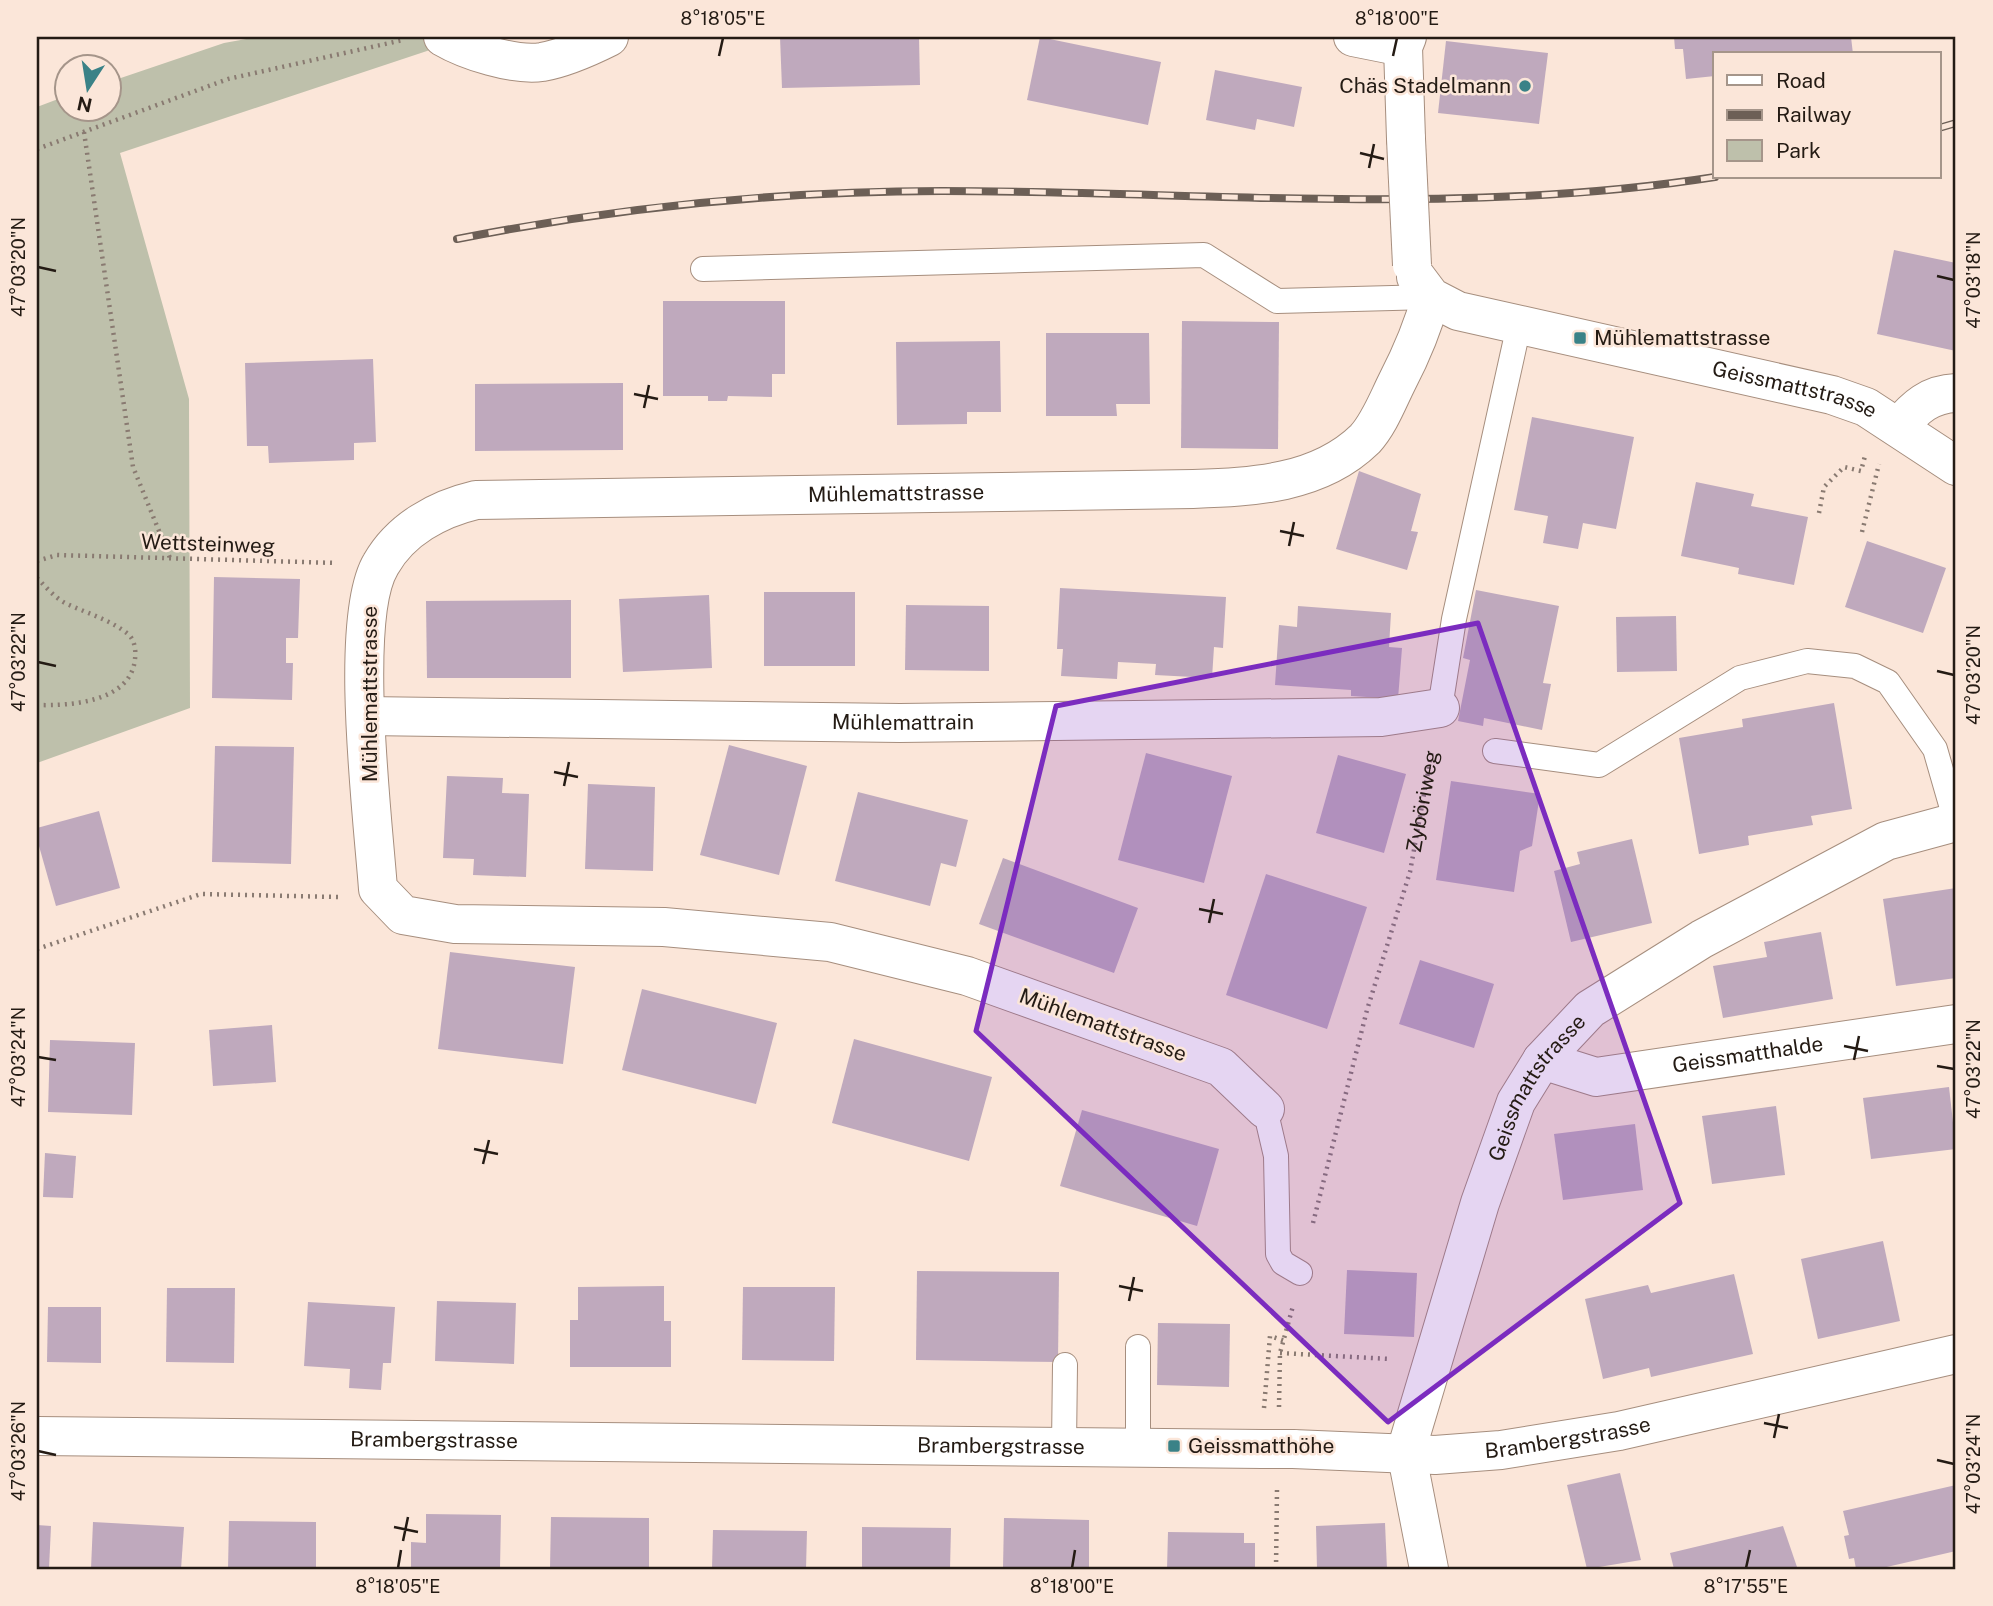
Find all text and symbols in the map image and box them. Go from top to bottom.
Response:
text: 8°18'05"E [681,8,765,29]
text: 8°18'00"E [1355,8,1439,29]
north arrow [52,52,122,122]
legend [1713,52,1940,178]
text: Road [1776,68,1826,93]
place label: Chäs Stadelmann [1339,73,1511,98]
marker: Chäs Stadelmann [1517,78,1533,94]
text: N [75,92,94,117]
text: Railway [1776,102,1852,127]
text: Park [1776,138,1821,163]
text: 47°03'20"N [8,217,29,317]
text: 47°03'18"N [1963,231,1984,329]
place label: Mühlemattstrasse [1594,325,1770,350]
marker: Mühlemattstrasse [1572,330,1588,346]
street label: Geissmattstrasse [1710,355,1882,423]
street label: Mühlemattstrasse [808,479,984,507]
street label: Wettsteinweg [141,529,275,558]
street label: Mühlemattstrasse [357,606,382,782]
text: 47°03'22"N [8,612,29,712]
text: 47°03'20"N [1963,625,1984,725]
street label: Mühlemattrain [832,709,974,735]
street label: Zyböriweg [1401,748,1444,854]
street label: Mühlemattstrasse [1016,983,1190,1066]
text: 47°03'24"N [8,1007,29,1107]
street label: Geissmattstrasse [1483,1009,1591,1164]
text: 47°03'22"N [1963,1019,1984,1119]
street label: Geissmatthalde [1670,1031,1825,1078]
text: 47°03'26"N [8,1401,29,1501]
street label: Brambergstrasse [1484,1411,1653,1463]
text: 47°03'24"N [1963,1414,1984,1514]
street label: Brambergstrasse [350,1426,518,1453]
street label: Brambergstrasse [917,1432,1085,1459]
place label: Geissmatthöhe [1188,1433,1334,1458]
marker: Geissmatthöhe [1166,1438,1182,1454]
text: 8°18'05"E [356,1576,440,1597]
text: 8°18'00"E [1030,1576,1114,1597]
text: 8°17'55"E [1704,1576,1788,1597]

